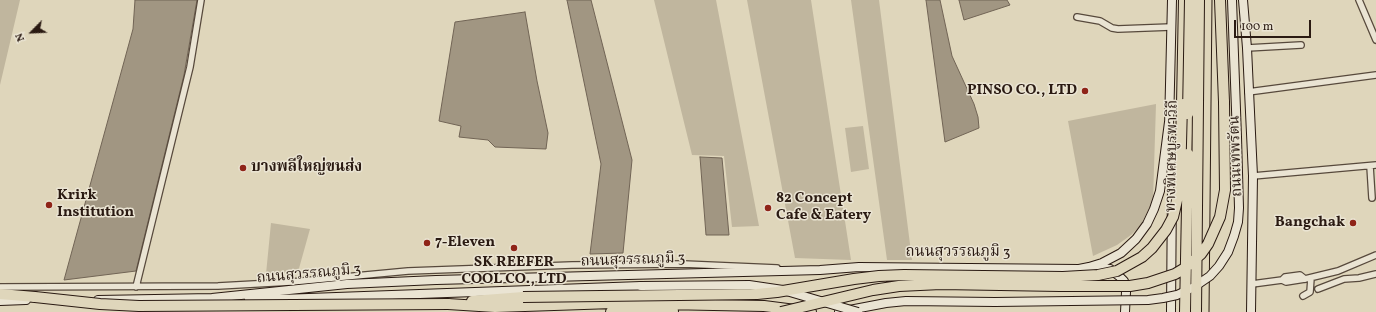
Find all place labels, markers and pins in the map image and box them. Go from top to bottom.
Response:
place label: PINSO CO., LTD [967,82,1077,100]
marker: PINSO CO., LTD [1080,86,1090,96]
place label: บางพลีใหญ่ขนส่ง [251,159,362,177]
marker: บางพลีใหญ่ขนส่ง [238,163,248,173]
place label: Krirk Institution [57,187,134,222]
place label: 82 Concept Cafe & Eatery [776,190,871,225]
marker: Krirk Institution [44,200,54,210]
marker: 82 Concept Cafe & Eatery [763,203,773,213]
place label: Bangchak [1275,214,1345,232]
marker: Bangchak [1348,218,1358,228]
place label: 7-Eleven [435,234,495,252]
marker: 7-Eleven [422,238,432,248]
marker: SK REEFER COOL CO., LTD [509,243,519,253]
place label: SK REEFER COOL CO., LTD [461,254,567,289]

